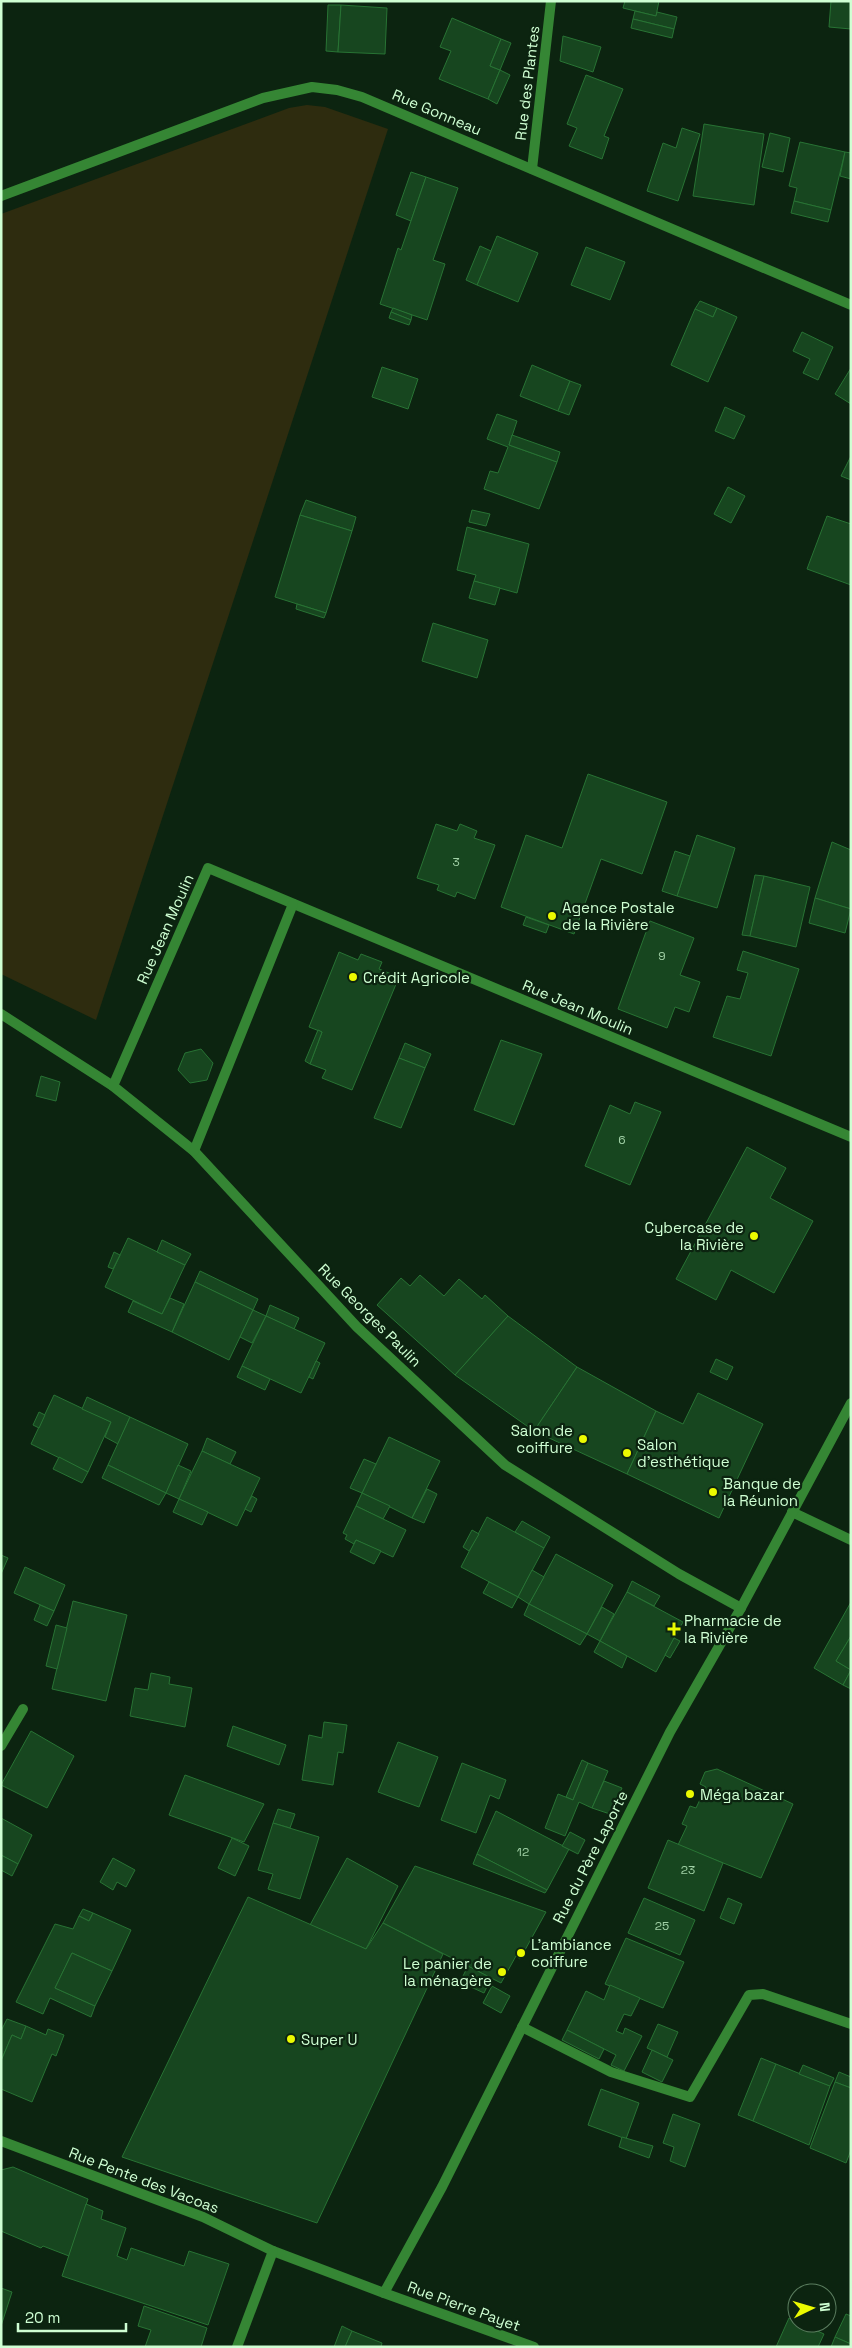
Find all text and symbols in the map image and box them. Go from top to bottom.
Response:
street label: Rue des Plantes [511,24,543,141]
street label: Rue Gonneau [389,85,485,139]
house number: 3 [452,854,460,870]
street label: Rue Jean Moulin [132,871,198,987]
place label: Agence Postale de la Rivière [562,898,675,934]
marker: Agence Postale de la Rivière [546,910,558,922]
house number: 9 [658,948,666,964]
place label: Crédit Agricole [363,968,470,987]
marker: Crédit Agricole [347,971,359,983]
street label: Rue Jean Moulin [520,975,636,1039]
house number: 6 [618,1132,626,1148]
place label: Cybercase de la Rivière [645,1218,744,1254]
marker: Cybercase de la Rivière [748,1230,760,1242]
street label: Rue Georges Paulin [314,1259,426,1371]
place label: Salon de coiffure [511,1421,573,1457]
marker: Salon de coiffure [577,1433,589,1445]
place label: Salon d'esthétique [637,1435,730,1471]
marker: Salon d'esthétique [621,1447,633,1459]
place label: Banque de la Réunion [723,1474,801,1510]
marker: Banque de la Réunion [707,1486,719,1498]
place label: Pharmacie de la Rivière [684,1611,782,1647]
marker: Pharmacie de la Rivière [668,1623,680,1635]
place label: Méga bazar [700,1785,785,1804]
street label: Rue du Père Laporte [548,1787,632,1927]
marker: Méga bazar [684,1788,696,1800]
house number: 12 [517,1844,529,1860]
house number: 23 [681,1862,695,1878]
house number: 25 [655,1918,669,1934]
place label: L'ambiance coiffure [531,1935,612,1971]
marker: L'ambiance coiffure [515,1947,527,1959]
place label: Le panier de la ménagère [403,1954,492,1990]
marker: Le panier de la ménagère [496,1966,508,1978]
place label: Super U [301,2030,357,2049]
marker: Super U [285,2033,297,2045]
street label: Rue Pente des Vacoas [66,2143,222,2217]
street label: Rue Pierre Payet [405,2277,523,2335]
north arrow [787,2283,837,2333]
scale bar [18,2300,125,2332]
text: N [816,2301,834,2312]
text: 20 m [25,2308,60,2327]

